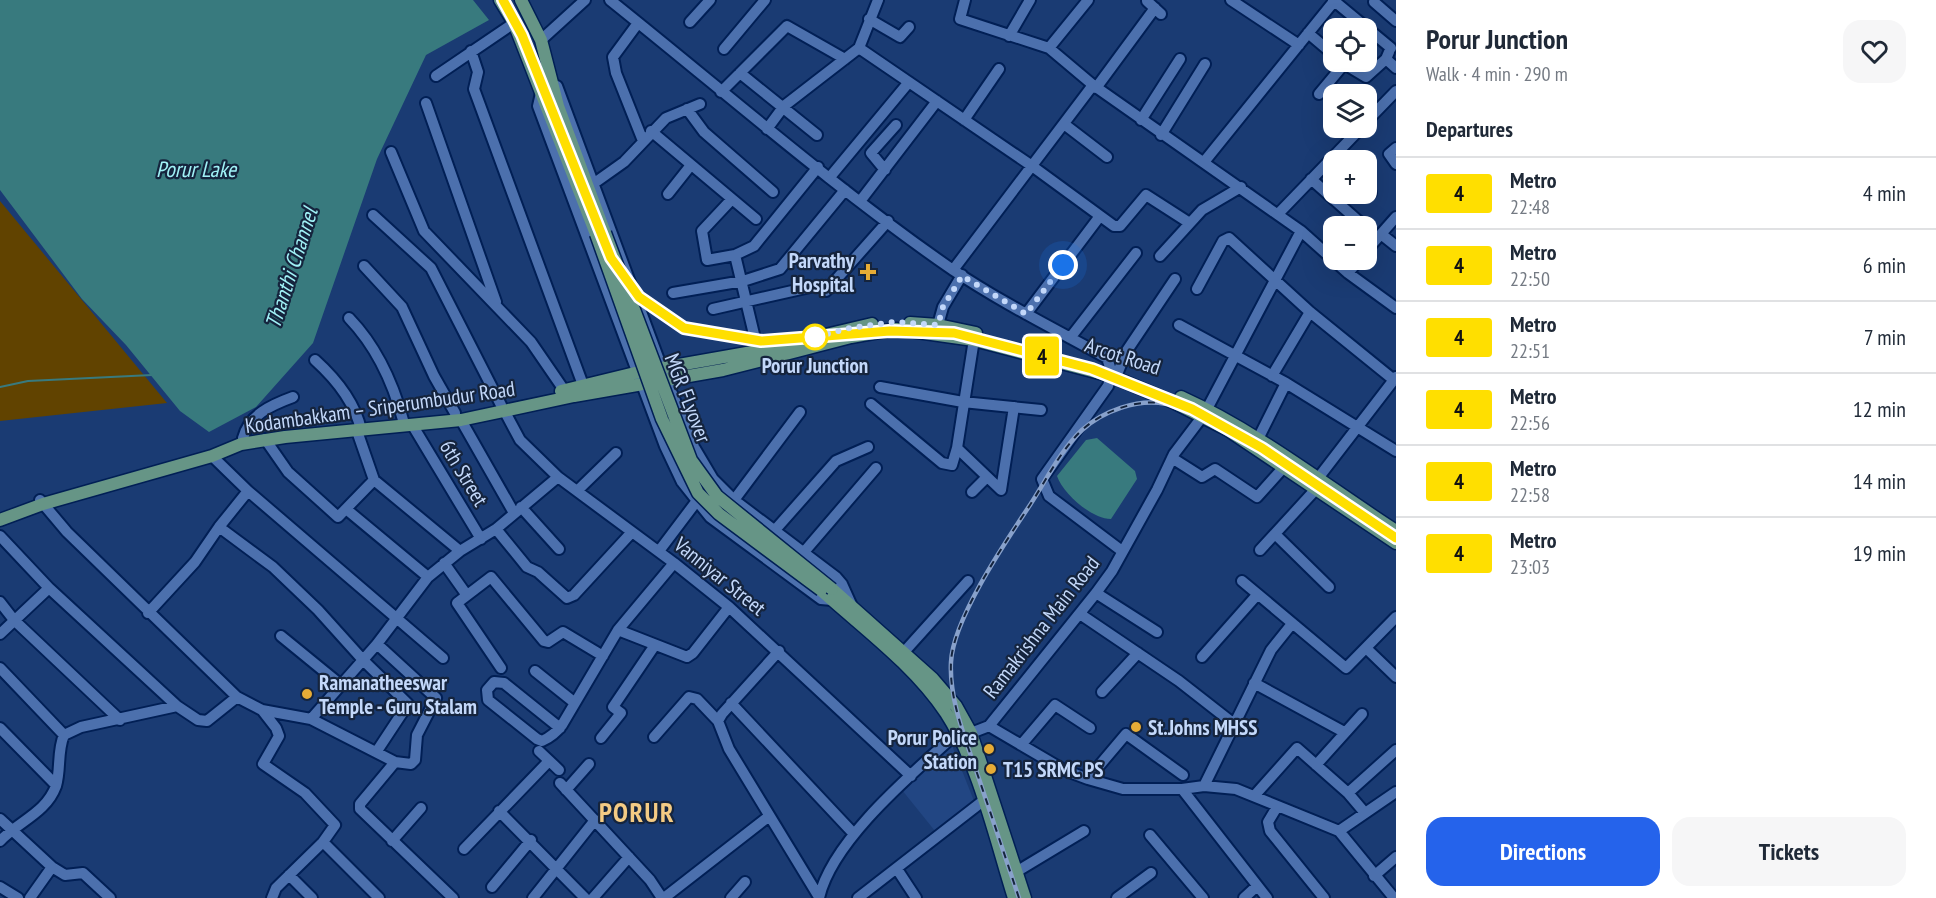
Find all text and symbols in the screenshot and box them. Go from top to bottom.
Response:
map controls [1323,18,1377,270]
button: locate [1323,18,1377,72]
text: Porur Junction [1426,20,1568,57]
button: heart [1843,20,1906,83]
text: Walk · 4 min · 290 m [1426,61,1568,87]
button: layers [1323,84,1377,138]
text: Departures [1426,115,1513,143]
button: + [1323,150,1377,204]
water label: Porur Lake [156,155,238,183]
text: Metro [1510,166,1557,194]
text: 4 min [1863,179,1906,207]
text: 4 [1454,180,1464,207]
text: 22:48 [1510,194,1550,220]
water label: Thanthi Channel [258,202,324,332]
button: − [1323,216,1377,270]
text: Metro [1510,238,1557,266]
place label: Parvathy Hospital [789,247,855,298]
your location [1048,250,1078,280]
text: 6 min [1863,251,1906,279]
text: 4 [1454,252,1464,279]
marker: Parvathy Hospital [859,263,877,281]
text: 22:50 [1510,266,1550,292]
text: Metro [1510,310,1557,338]
text: 7 min [1864,323,1906,351]
marker: Porur Junction [802,324,828,350]
text: 4 [1454,324,1464,351]
street label: Arcot Road [1082,331,1164,381]
line badge: 4 [1022,336,1062,376]
text: 22:51 [1510,338,1550,364]
text: 4 [1037,343,1047,370]
street label: MGR FLyover [659,350,717,447]
place label: Porur Junction [762,352,868,379]
street label: Kodambakkam – Sriperumbudur Road [243,375,517,439]
text: Metro [1510,382,1557,410]
text: 12 min [1853,395,1906,423]
text: 4 [1454,396,1464,423]
text: 22:56 [1510,410,1550,436]
street label: 6th Street [434,435,494,511]
text: Metro [1510,454,1557,482]
text: 14 min [1853,467,1906,495]
text: 4 [1454,468,1464,495]
text: 22:58 [1510,482,1550,508]
text: Metro [1510,526,1557,554]
street label: Vanniyar Street [668,530,772,621]
text: 19 min [1853,539,1906,567]
text: 4 [1454,540,1464,567]
street label: Ramakrishna Main Road [977,550,1105,704]
text: 23:03 [1510,554,1550,580]
place label: Ramanatheeswar Temple - Guru Stalam [319,669,477,720]
marker: Ramanatheeswar Temple - Guru Stalam [300,687,314,701]
place label: St.Johns MHSS [1148,714,1257,741]
marker: St.Johns MHSS [1129,720,1143,734]
place label: Porur Police Station [888,724,977,775]
marker: Porur Police Station [982,742,996,756]
place label: T15 SRMC PS [1003,756,1104,783]
marker: T15 SRMC PS [984,762,998,776]
district label: PORUR [599,795,675,829]
button: Directions [1426,817,1660,886]
button: Tickets [1672,817,1906,886]

